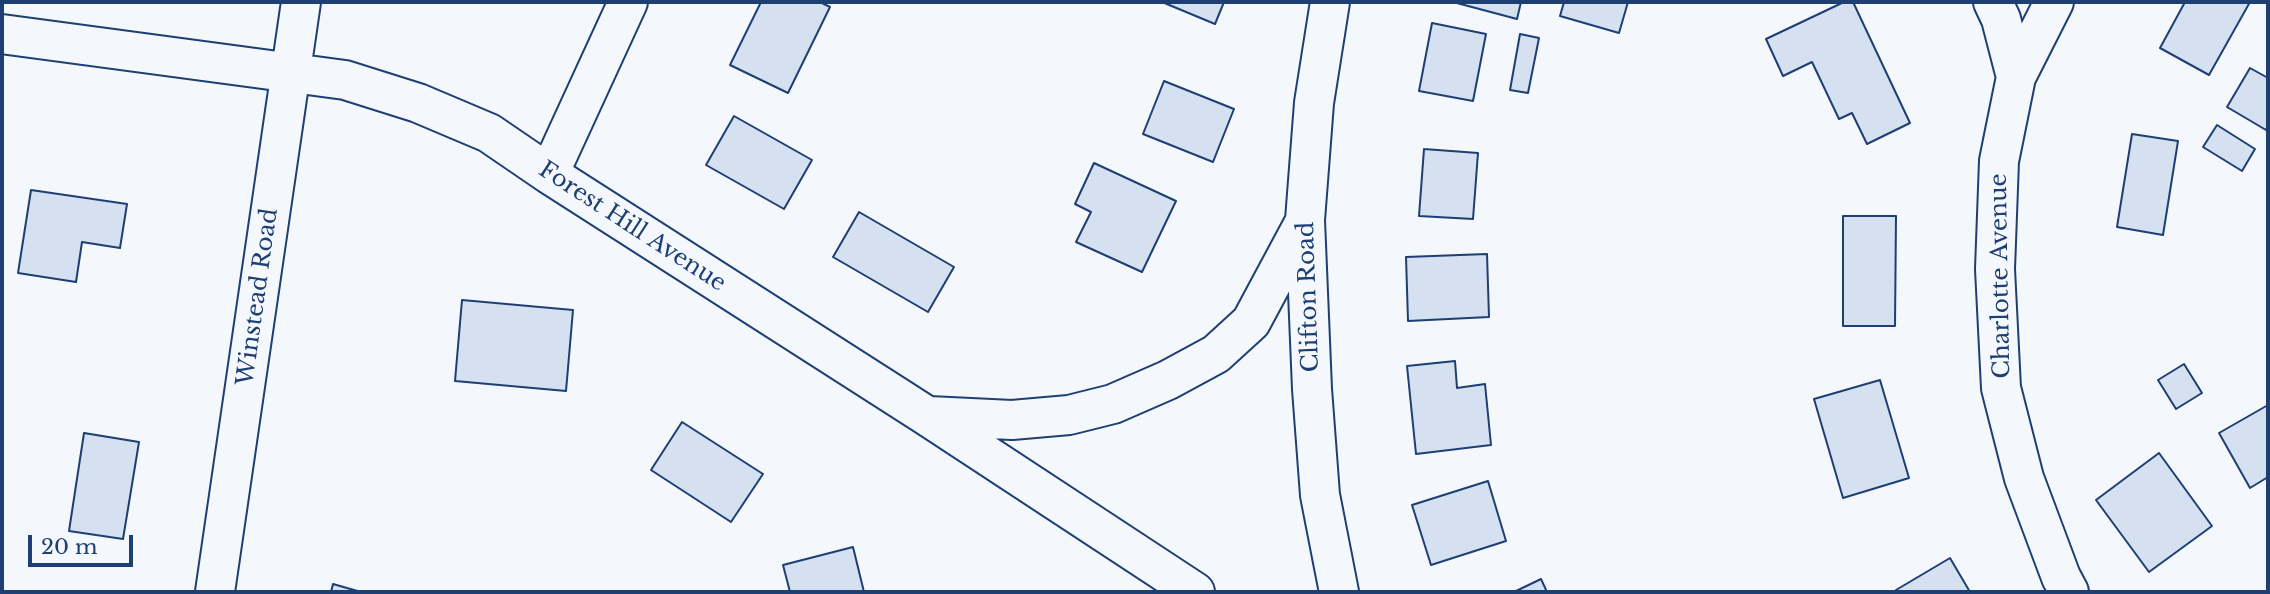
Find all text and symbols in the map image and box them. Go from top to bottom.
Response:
street label: Forest Hill Avenue [533,156,731,298]
street label: Charlotte Avenue [1985,173,2017,379]
street label: Winstead Road [232,206,284,388]
street label: Clifton Road [1293,221,1325,373]
scale bar [32,520,136,564]
text: 20 m [41,534,98,560]

